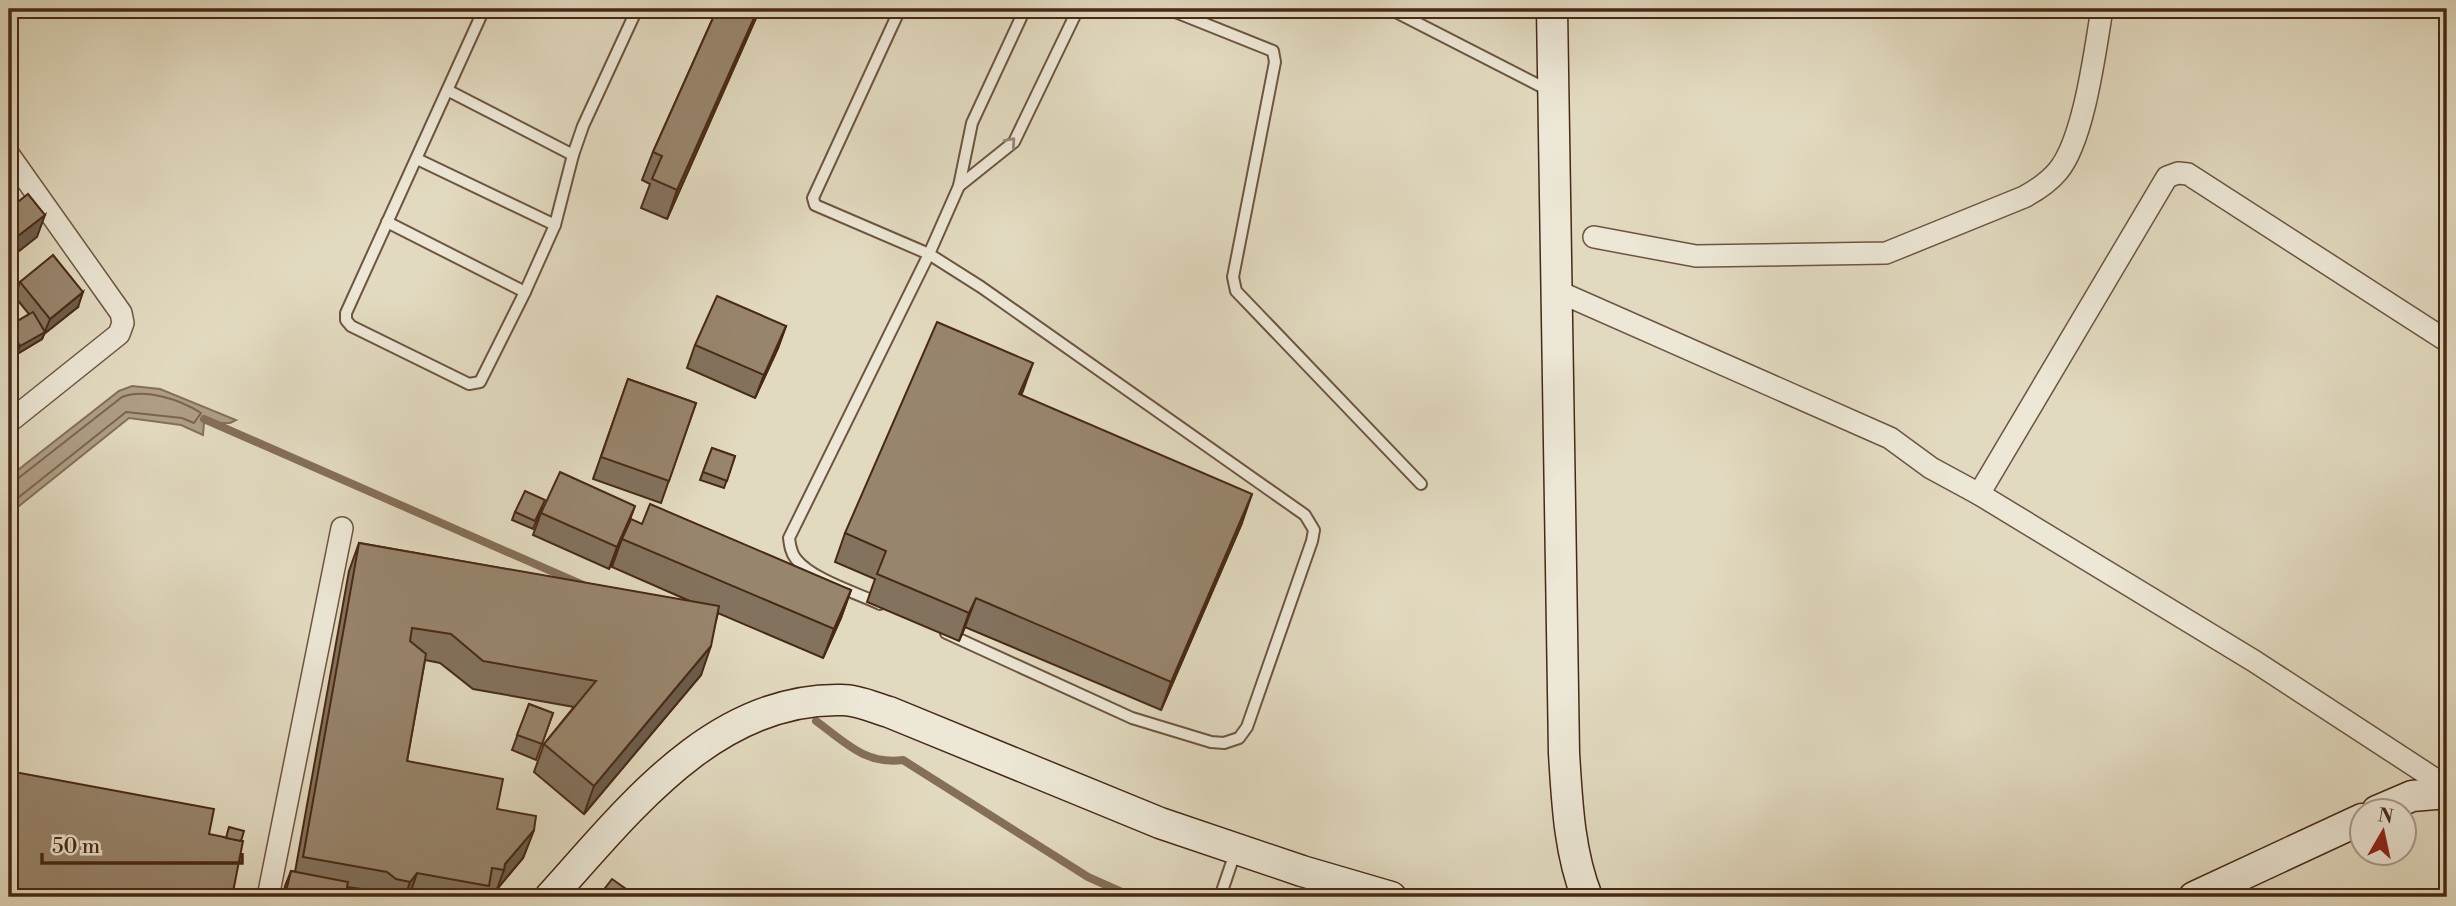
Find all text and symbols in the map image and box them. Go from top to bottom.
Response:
one-way arrow [1002,137,1015,150]
north arrow [2348,797,2418,867]
text: N [2376,803,2395,829]
scale bar [42,822,242,866]
text: 50 m [52,834,100,860]

